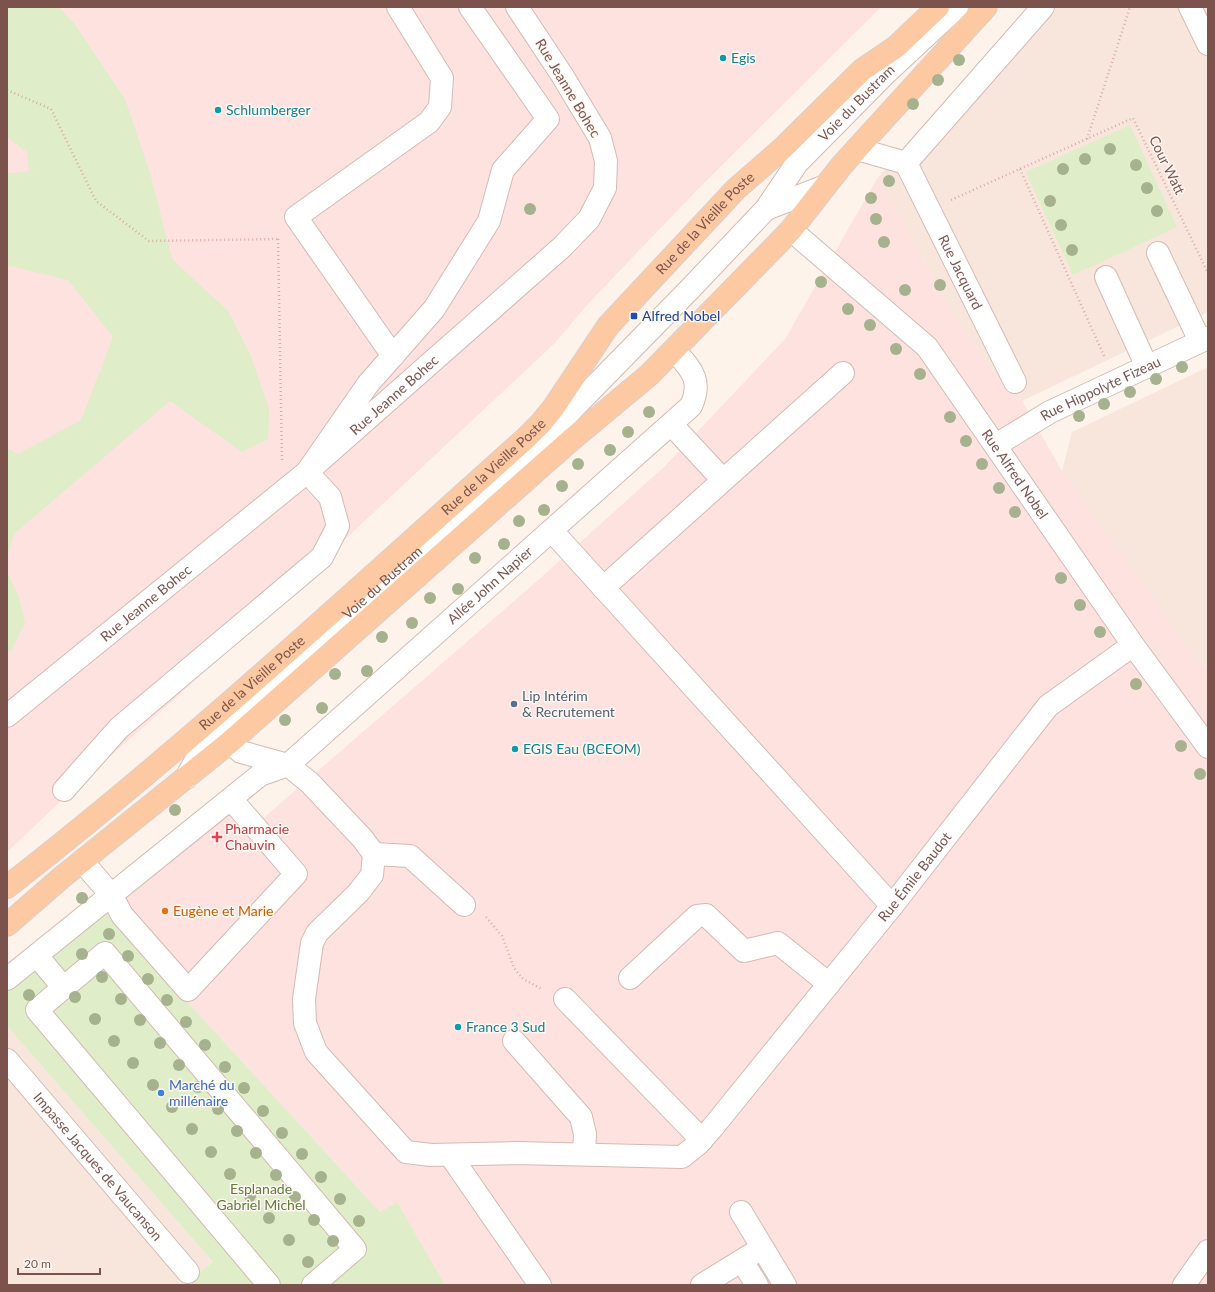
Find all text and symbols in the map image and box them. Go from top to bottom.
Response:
street label: Rue Jeanne Bohec [532,35,605,140]
place label: Egis [731,49,756,66]
marker: Egis [718,53,728,63]
street label: Voie du Bustram [814,61,898,145]
place label: Schlumberger [226,101,311,118]
marker: Schlumberger [213,105,223,115]
street label: Cour Watt [1146,133,1189,197]
street label: Rue de la Vieille Poste [652,168,757,278]
street label: Rue Jacquard [935,232,987,312]
place label: Alfred Nobel [642,307,720,324]
marker: Alfred Nobel [629,311,639,321]
street label: Rue Jeanne Bohec [346,351,442,438]
street label: Rue Hippolyte Fizeau [1037,352,1163,424]
street label: Rue de la Vieille Poste [437,415,549,518]
street label: Rue Alfred Nobel [978,426,1052,522]
street label: Voie du Bustram [338,542,425,622]
street label: Allée John Napier [443,543,535,627]
street label: Rue Jeanne Bohec [97,560,195,645]
street label: Rue de la Vieille Poste [195,631,308,733]
place label: Lip Intérim & Recrutement [522,687,615,720]
marker: Lip Intérim & Recrutement [509,699,519,709]
place label: EGIS Eau (BCEOM) [523,740,641,757]
marker: EGIS Eau (BCEOM) [510,744,520,754]
place label: Pharmacie Chauvin [225,820,289,853]
street label: Rue Émile Baudot [874,829,954,925]
marker: Pharmacie Chauvin [212,832,222,842]
place label: Eugène et Marie [173,902,273,919]
marker: Eugène et Marie [160,906,170,916]
place label: France 3 Sud [466,1018,545,1035]
marker: France 3 Sud [453,1022,463,1032]
place label: Marché du millénaire [169,1076,235,1109]
street label: Impasse Jacques de Vaucanson [30,1088,166,1244]
marker: Marché du millénaire [156,1088,166,1098]
park label: Esplanade Gabriel Michel [216,1180,306,1213]
scale bar [18,1250,100,1276]
text: 20 m [24,1256,51,1271]

